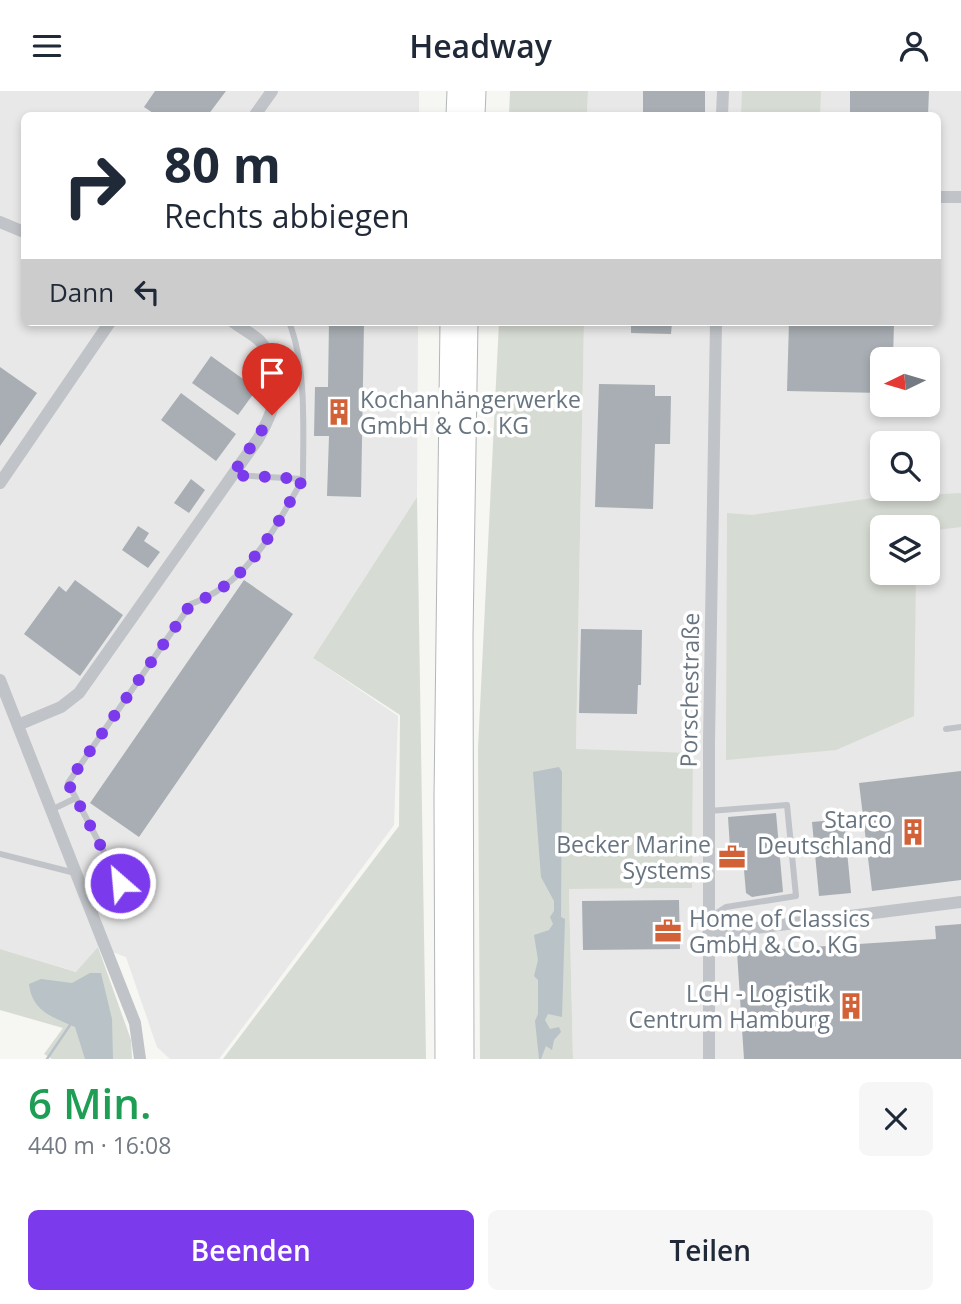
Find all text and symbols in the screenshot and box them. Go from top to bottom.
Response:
text: Headway [409,24,552,67]
icon: menu [28,27,66,65]
icon: person [895,27,933,65]
text: 80 m [164,131,281,197]
icon: right [49,140,140,231]
text: Rechts abbiegen [164,194,410,237]
icon: left [128,273,166,311]
text: Dann [49,274,114,310]
pin [242,343,302,415]
north arrow [870,347,940,417]
map controls [870,347,940,585]
icon: arrive [253,354,291,392]
place label: Kochanhängerwerke GmbH & Co. KG [360,383,581,441]
building icon: Kochanhängerwerke GmbH & Co. KG [324,397,354,427]
button: search [870,431,940,501]
button: layers [870,515,940,585]
street label: Porschestraße [672,612,706,768]
place label: Starco Deutschland [757,803,892,861]
building icon: Starco Deutschland [898,817,928,847]
place label: Becker Marine Systems [556,828,711,886]
office icon: Becker Marine Systems [717,842,747,872]
position arrow [83,846,157,920]
place label: Home of Classics GmbH & Co. KG [689,902,870,960]
office icon: Home of Classics GmbH & Co. KG [653,916,683,946]
place label: LCH - Logistik Centrum Hamburg [628,977,831,1035]
building icon: LCH - Logistik Centrum Hamburg [836,991,866,1021]
text: 6 Min. [28,1074,152,1131]
button: close [859,1082,933,1156]
text: 440 m · 16:08 [28,1129,171,1161]
button: Beenden [28,1210,474,1290]
button: Teilen [488,1210,933,1290]

